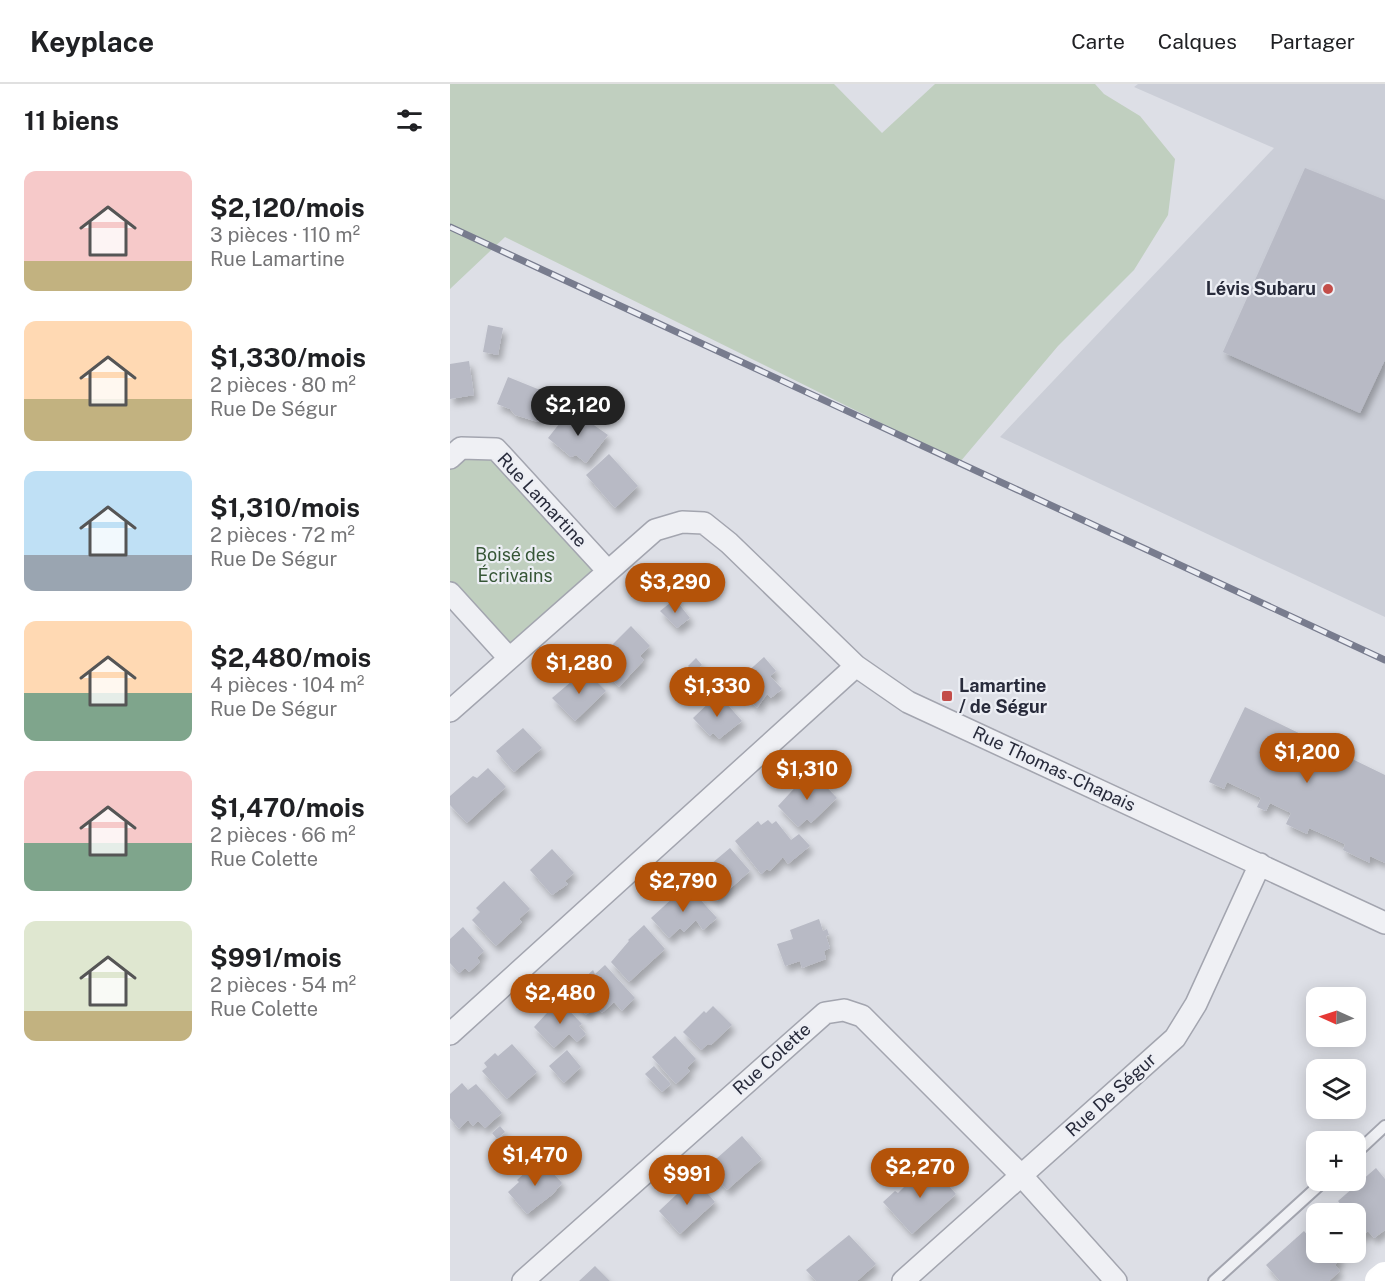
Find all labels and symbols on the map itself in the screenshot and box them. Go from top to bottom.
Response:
place label: Lévis Subaru [1206,278,1316,299]
marker: Lévis Subaru [1321,282,1335,296]
pin: $2,120 [529,386,627,437]
street label: Rue Lamartine [493,448,591,551]
park label: Boisé des Écrivains [475,544,555,586]
pin: $3,290 [626,563,724,614]
pin: $1,280 [530,644,628,695]
pin: $1,330 [668,667,766,718]
place label: Lamartine / de Ségur [959,675,1048,717]
marker: Lamartine / de Ségur [940,689,954,703]
street label: Rue Thomas-Chapais [970,722,1139,815]
pin: $1,200 [1258,733,1356,784]
pin: $1,310 [758,750,856,801]
pin: $2,790 [634,862,732,913]
pin: $2,480 [511,974,609,1025]
north arrow [1306,987,1366,1047]
street label: Rue Colette [728,1018,815,1099]
street label: Rue De Ségur [1061,1048,1160,1141]
pin: $1,470 [486,1136,584,1187]
pin: $2,270 [871,1148,969,1199]
pin: $991 [651,1155,723,1206]

